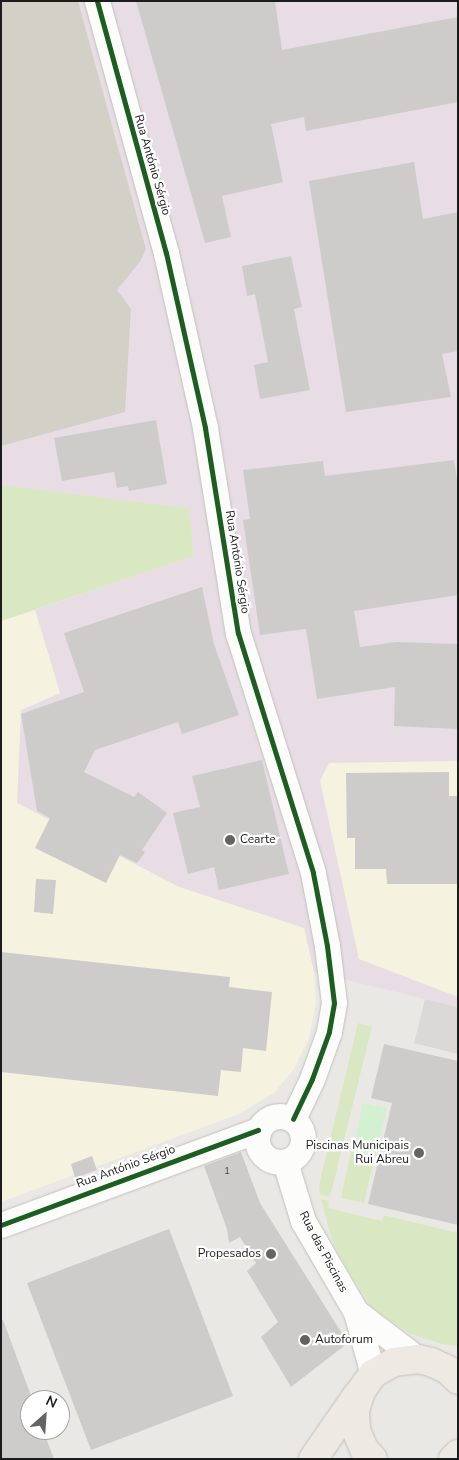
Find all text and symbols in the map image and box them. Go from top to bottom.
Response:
street label: Rua António Sérgio [131,113,173,217]
street label: Rua António Sérgio [222,509,252,615]
place label: Cearte [240,833,276,847]
marker: Cearte [224,834,236,846]
place label: Piscinas Municipais Rui Abreu [306,1139,409,1167]
street label: Rua António Sérgio [74,1142,178,1192]
marker: Piscinas Municipais Rui Abreu [413,1147,425,1159]
house number: 1 [224,1166,230,1178]
street label: Rua das Piscinas [296,1209,350,1295]
place label: Propesados [198,1247,261,1261]
marker: Propesados [265,1248,277,1260]
place label: Autoforum [315,1333,373,1347]
marker: Autoforum [299,1334,311,1346]
north arrow [20,1390,70,1440]
text: N [42,1391,60,1413]

